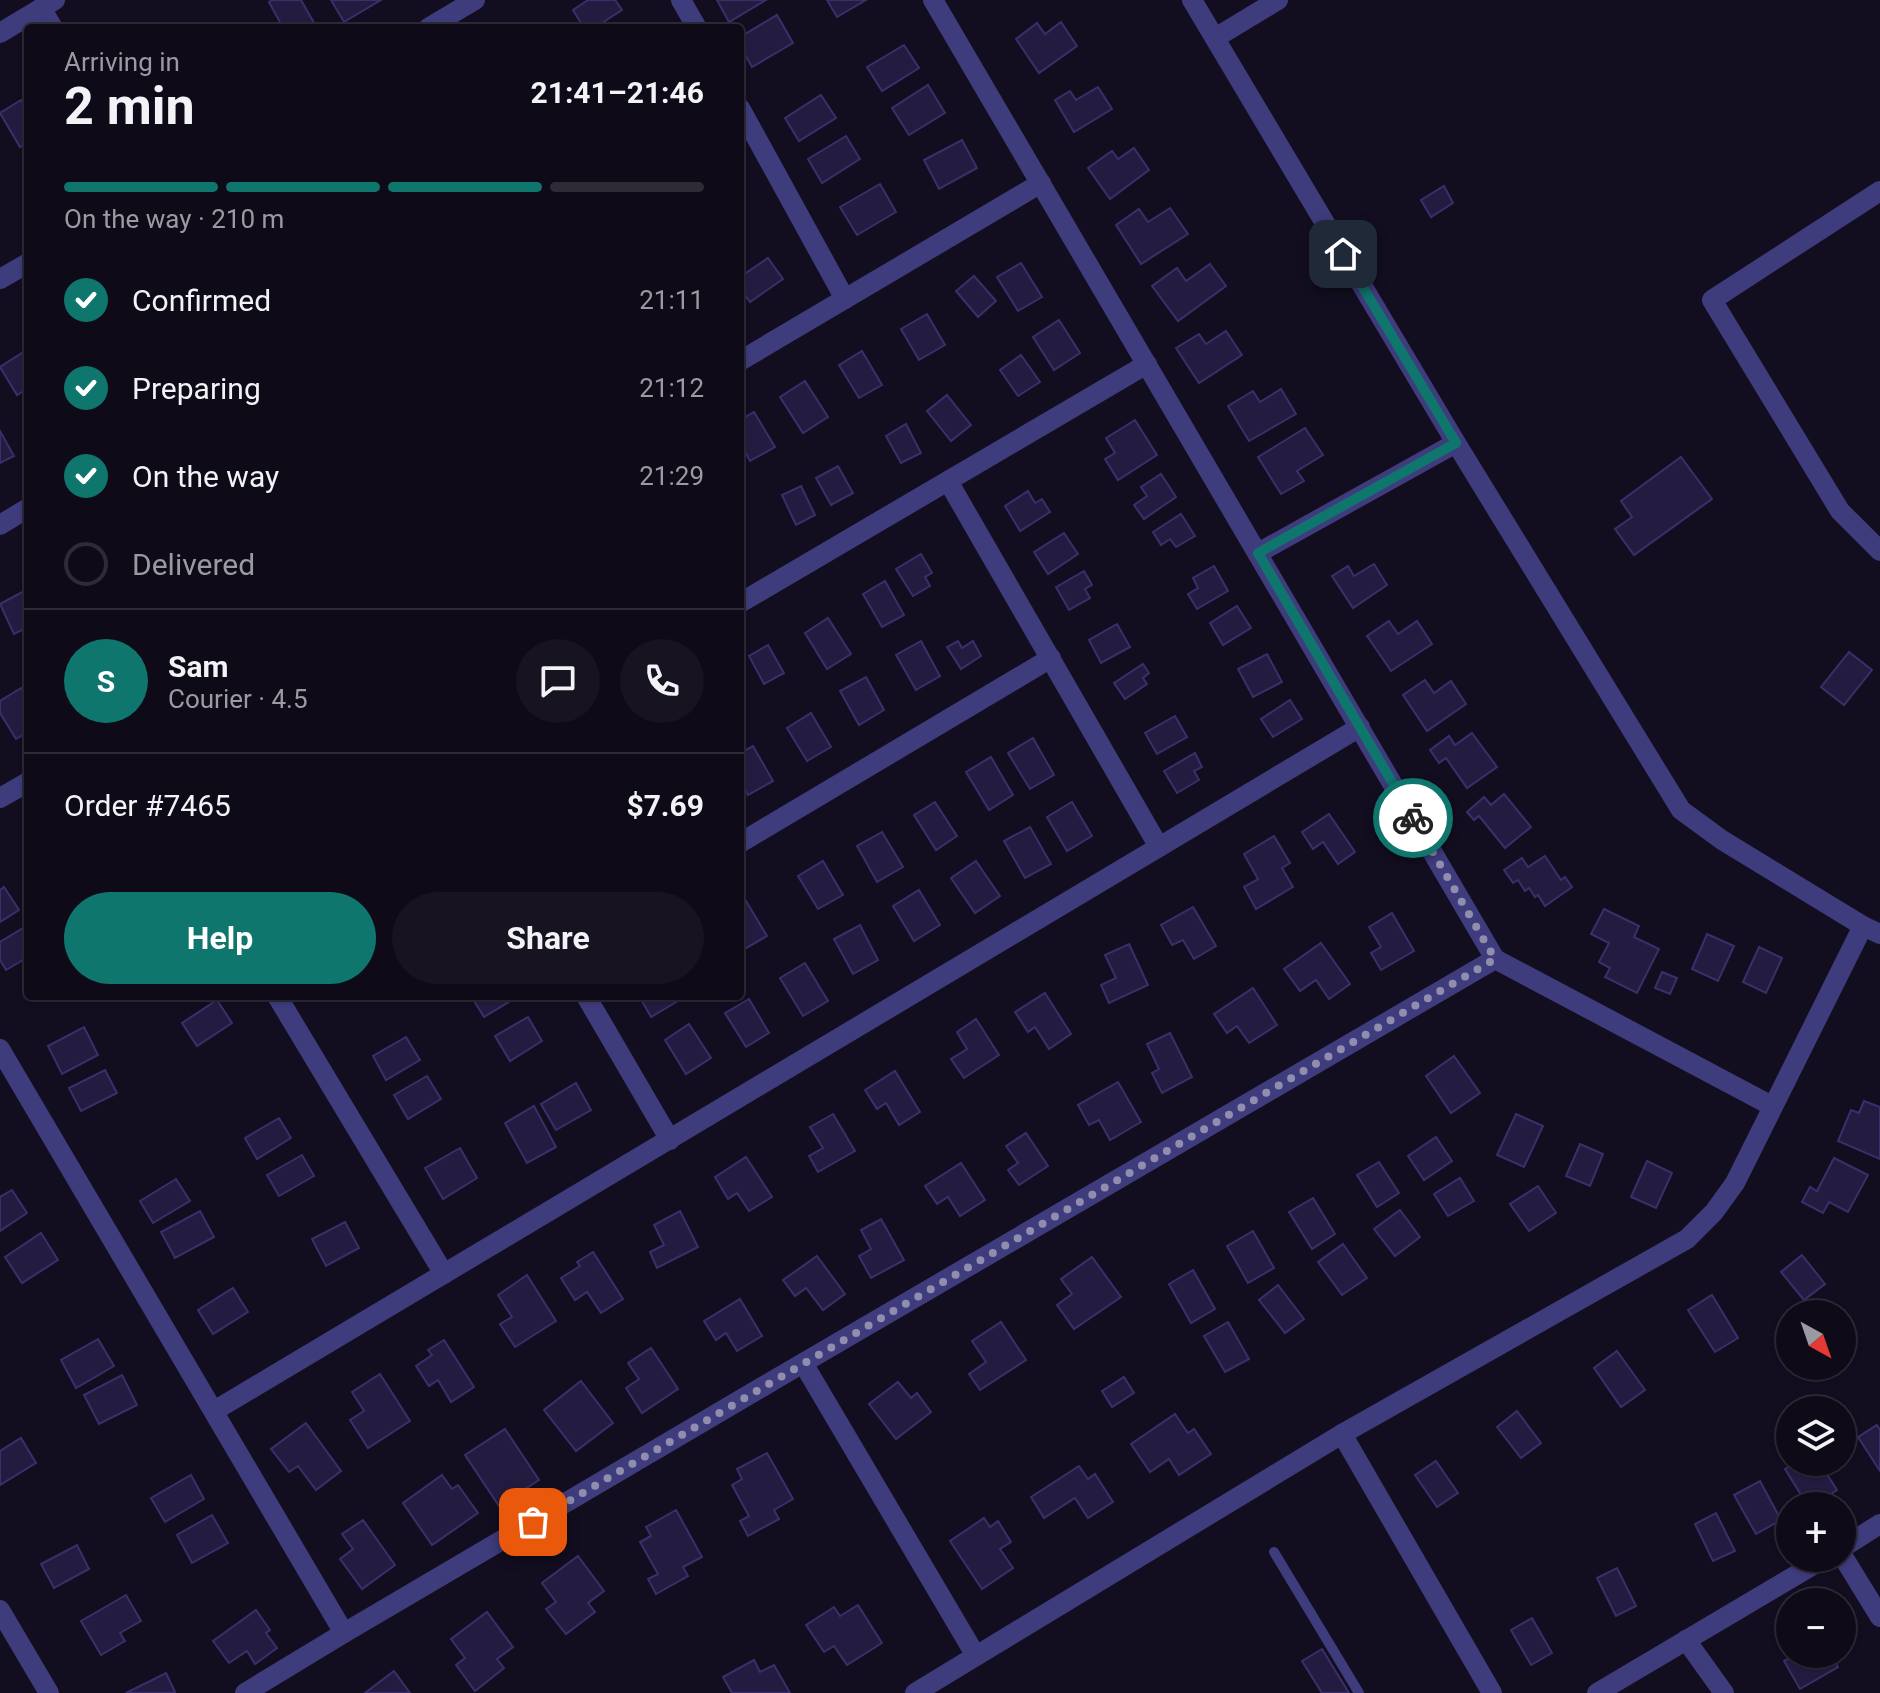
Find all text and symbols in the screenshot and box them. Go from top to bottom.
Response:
text: Arriving in [64,47,180,77]
text: 21:41–21:46 [530,75,704,110]
text: 2 min [64,76,195,137]
text: On the way · 210 m [64,204,284,234]
pin [1309,220,1377,288]
icon: home [1321,232,1365,276]
icon: check [64,278,108,322]
text: Confirmed [132,283,271,318]
text: 21:11 [639,285,704,315]
icon: check [64,366,108,410]
text: Preparing [132,371,261,406]
text: 21:12 [639,373,704,403]
icon: check [64,454,108,498]
text: On the way [132,459,279,494]
text: 21:29 [639,461,704,491]
text: Delivered [132,547,255,582]
button: chat [516,639,600,723]
button: phone [620,639,704,723]
text: Sam [168,649,229,684]
text: S [97,664,115,699]
text: Courier · 4.5 [168,684,308,714]
courier [1373,778,1453,858]
text: Order #7465 [64,788,231,823]
text: $7.69 [626,788,704,823]
icon: bike [1391,796,1435,840]
button: Help [64,892,376,984]
button: Share [392,892,704,984]
north arrow [1776,1300,1856,1380]
map controls [1776,1300,1856,1668]
button: layers [1776,1396,1856,1476]
pin [499,1488,567,1556]
button: + [1776,1492,1856,1572]
icon: bag [511,1500,555,1544]
button: − [1776,1588,1856,1668]

